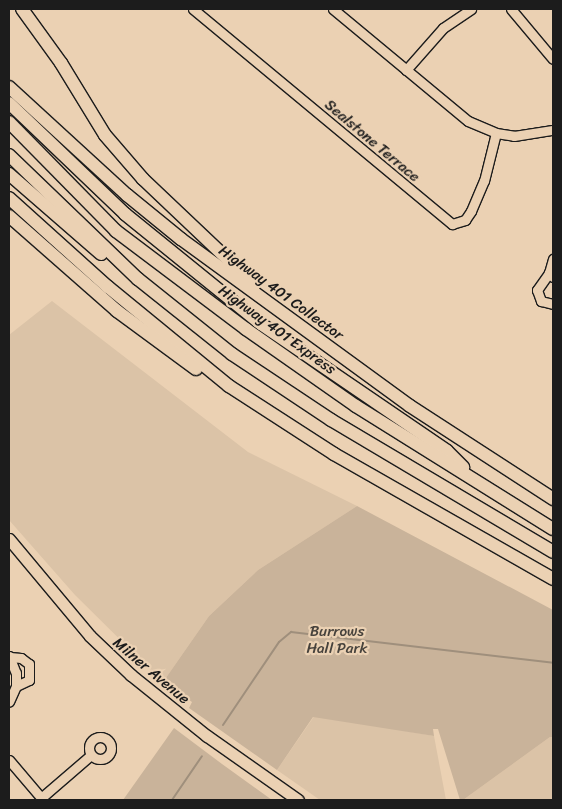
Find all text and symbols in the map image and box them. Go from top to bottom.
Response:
street label: Sealstone Terrace [321,96,423,186]
street label: Highway 401 Collector [215,242,347,344]
street label: Highway 401 Express [215,281,339,379]
park label: Burrows Hall Park [306,622,368,657]
street label: Milner Avenue [109,634,193,708]

